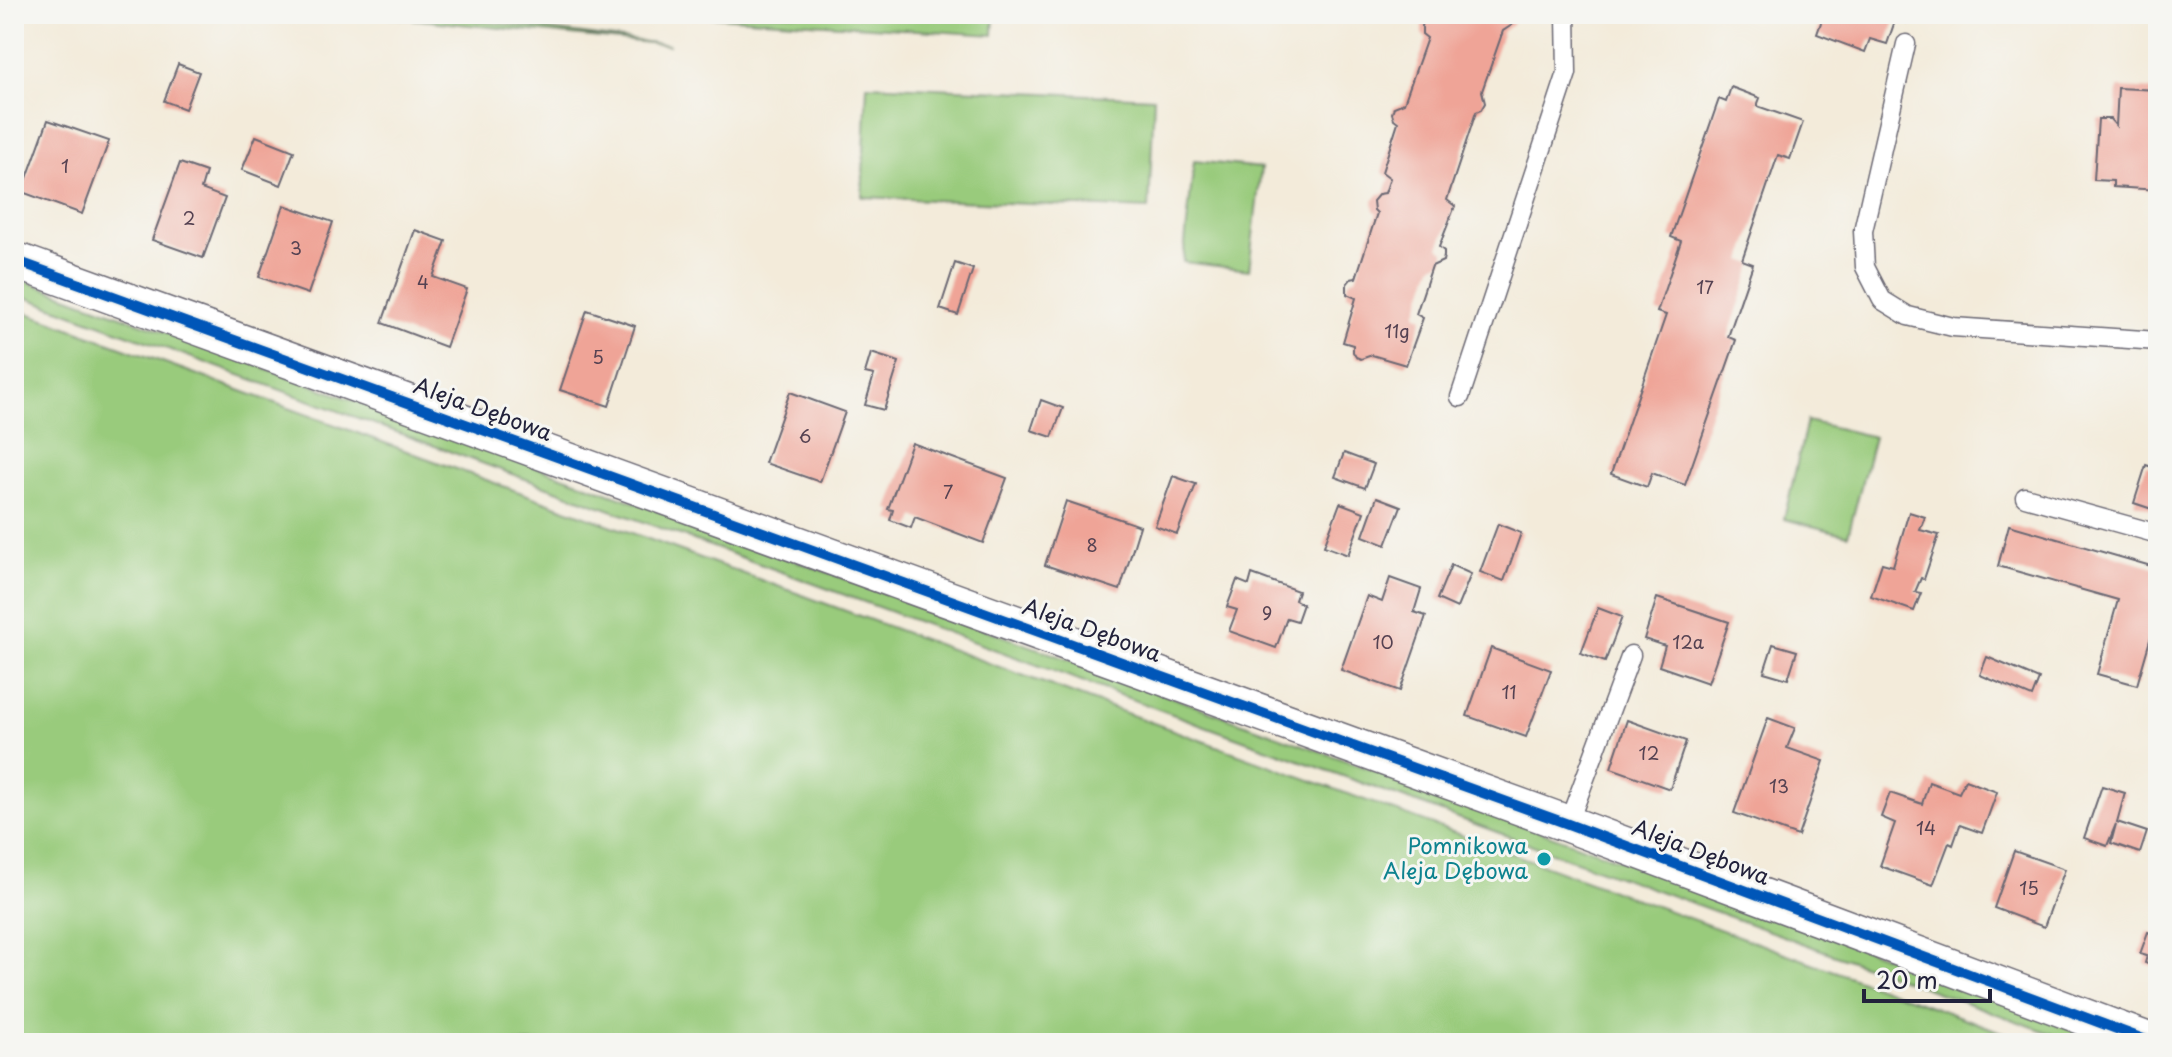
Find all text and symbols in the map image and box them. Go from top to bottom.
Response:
house number: 1 [61,152,69,179]
house number: 2 [183,204,195,231]
house number: 3 [290,234,302,261]
house number: 4 [417,268,429,295]
house number: 17 [1696,273,1714,300]
house number: 11g [1384,317,1410,344]
house number: 5 [592,343,604,370]
street label: Aleja Dębowa [410,367,558,448]
house number: 6 [799,422,811,449]
house number: 7 [943,478,953,505]
house number: 8 [1086,531,1098,558]
street label: Aleja Dębowa [1019,588,1167,669]
house number: 9 [1262,599,1272,626]
house number: 10 [1372,628,1394,655]
house number: 12a [1672,628,1705,655]
house number: 11 [1501,678,1517,705]
house number: 12 [1639,739,1659,766]
house number: 13 [1769,772,1789,799]
street label: Aleja Dębowa [1628,809,1775,892]
house number: 14 [1916,814,1936,841]
place label: Pomnikowa Aleja Dębowa [1383,828,1528,886]
marker: Pomnikowa Aleja Dębowa [1535,850,1553,868]
house number: 15 [2019,874,2039,901]
scale bar [1864,953,1990,1003]
text: 20 m [1876,961,1938,997]

